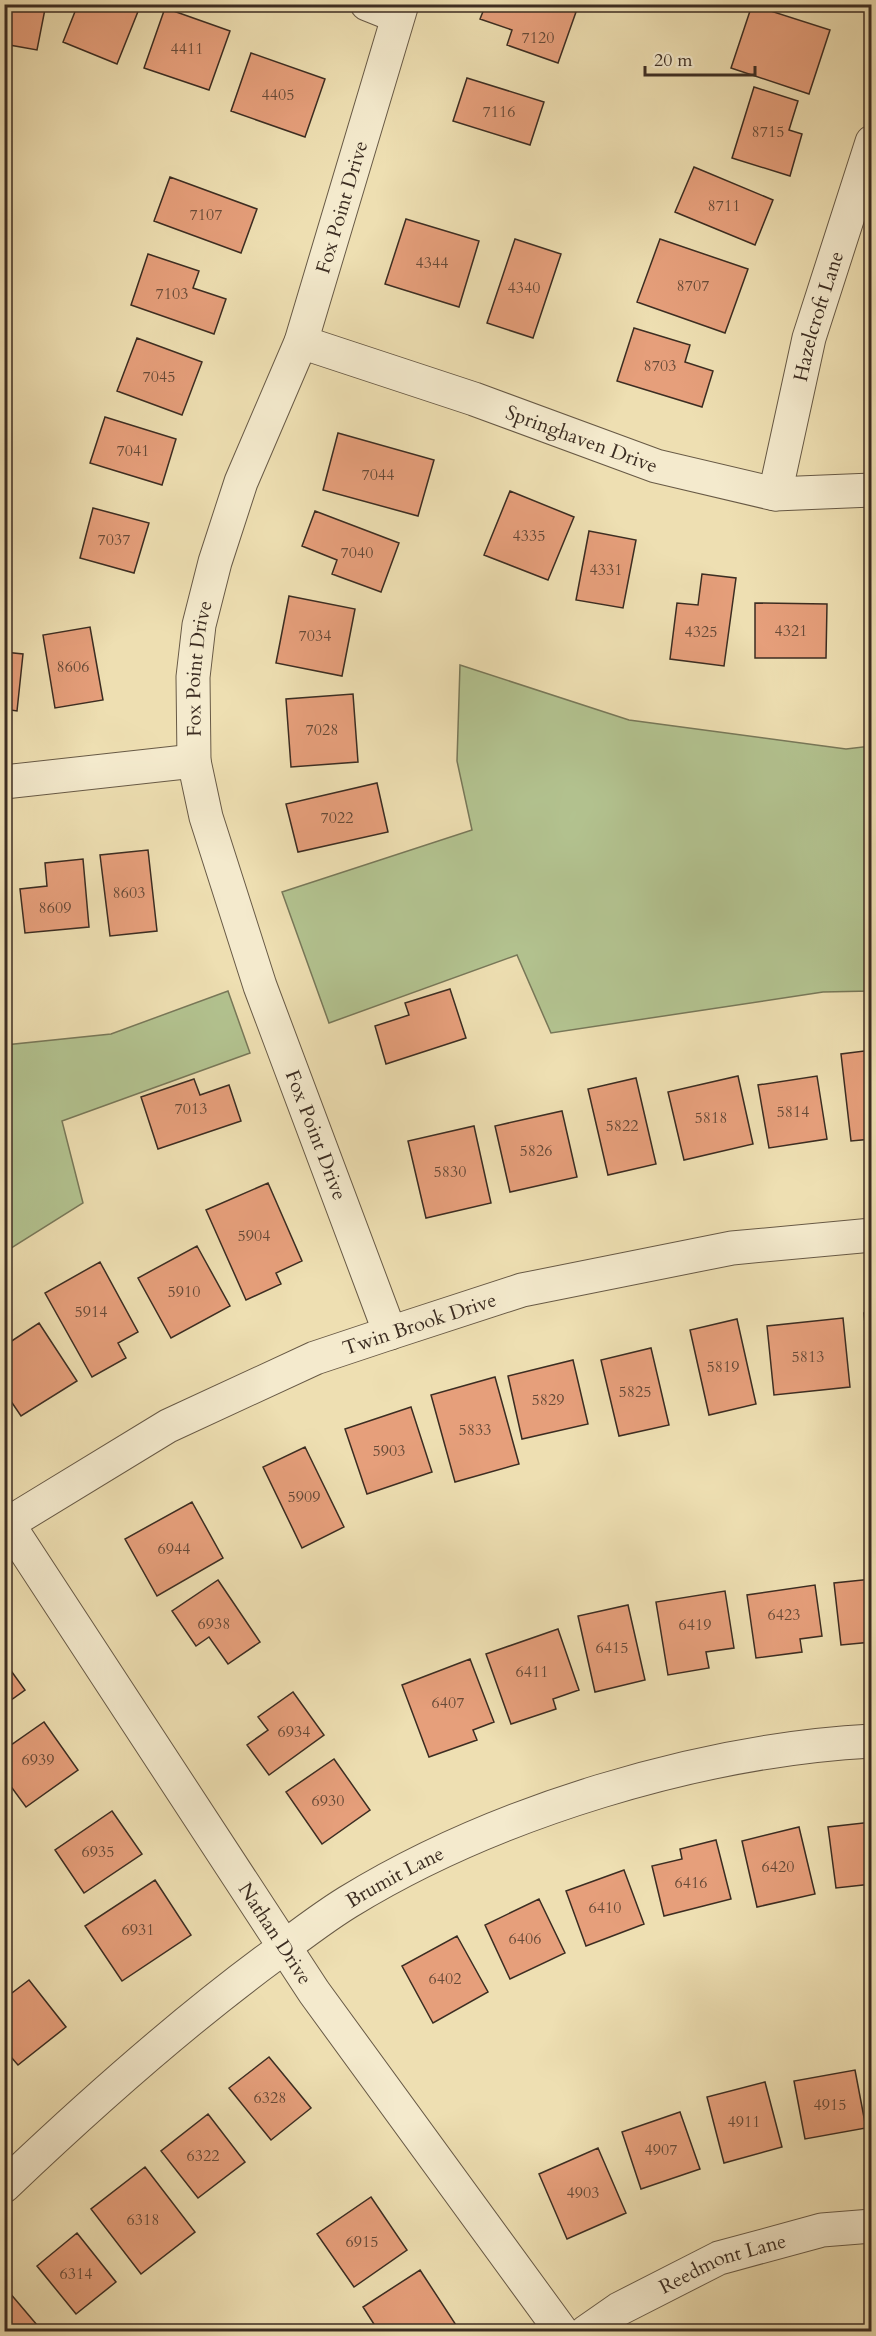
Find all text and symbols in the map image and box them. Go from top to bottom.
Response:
house number: 7120 [522,27,554,49]
house number: 4411 [171,38,203,60]
scale bar [645,39,754,77]
text: 20 m [654,48,693,73]
house number: 4405 [262,84,294,106]
house number: 7116 [483,101,515,123]
house number: 8715 [752,121,784,143]
street label: Fox Point Drive [309,137,374,277]
house number: 8711 [708,195,740,217]
house number: 7107 [190,204,222,226]
street label: Hazelcroft Lane [786,248,850,384]
house number: 4344 [416,252,448,274]
house number: 8707 [677,275,709,297]
house number: 4340 [508,277,540,299]
house number: 7103 [156,283,188,305]
house number: 8703 [644,355,676,377]
house number: 7045 [143,366,175,388]
street label: Springhaven Drive [502,398,662,479]
house number: 7041 [117,440,149,462]
house number: 7044 [362,464,394,486]
house number: 4335 [513,525,545,547]
house number: 7037 [98,529,130,551]
house number: 7040 [341,542,373,564]
house number: 4331 [590,559,622,581]
street label: Fox Point Drive [179,597,218,737]
house number: 4321 [775,620,807,642]
house number: 4325 [685,621,717,643]
house number: 7034 [299,625,331,647]
house number: 8606 [57,656,89,678]
house number: 7028 [306,719,338,741]
house number: 7022 [321,807,353,829]
house number: 8603 [113,882,145,904]
house number: 8609 [39,897,71,919]
street label: Fox Point Drive [279,1066,353,1204]
house number: 7013 [175,1098,207,1120]
house number: 5814 [777,1101,809,1123]
house number: 5818 [695,1107,727,1129]
house number: 5822 [606,1115,638,1137]
house number: 5826 [520,1140,552,1162]
house number: 5830 [434,1161,466,1183]
house number: 5904 [238,1225,270,1247]
house number: 5910 [168,1281,200,1303]
street label: Twin Brook Drive [339,1286,500,1361]
house number: 5914 [75,1301,107,1323]
house number: 5813 [792,1346,824,1368]
house number: 5819 [707,1356,739,1378]
house number: 5825 [619,1381,651,1403]
house number: 5829 [532,1389,564,1411]
house number: 5833 [459,1419,491,1441]
house number: 5903 [373,1440,405,1462]
house number: 5909 [288,1486,320,1508]
house number: 6944 [158,1538,190,1560]
house number: 6423 [768,1604,800,1626]
house number: 6938 [198,1613,230,1635]
house number: 6419 [679,1614,711,1636]
house number: 6415 [596,1637,628,1659]
house number: 6411 [516,1661,548,1683]
house number: 6407 [432,1692,464,1714]
house number: 6934 [278,1721,310,1743]
house number: 6939 [22,1749,54,1771]
house number: 6930 [312,1790,344,1812]
street label: Brumit Lane [341,1839,448,1914]
house number: 6935 [82,1841,114,1863]
house number: 6420 [762,1856,794,1878]
house number: 6416 [675,1872,707,1894]
street label: Nathan Drive [232,1877,319,1990]
house number: 6410 [589,1897,621,1919]
house number: 6931 [122,1919,154,1941]
house number: 6406 [509,1928,541,1950]
house number: 6402 [429,1968,461,1990]
house number: 6328 [254,2087,286,2109]
house number: 4915 [814,2094,846,2116]
house number: 4911 [728,2111,760,2133]
house number: 4907 [645,2139,677,2161]
house number: 6322 [187,2145,219,2167]
house number: 4903 [567,2182,599,2204]
house number: 6318 [127,2209,159,2231]
street label: Reedmont Lane [654,2227,789,2300]
house number: 6915 [346,2231,378,2253]
house number: 6314 [60,2263,92,2285]

